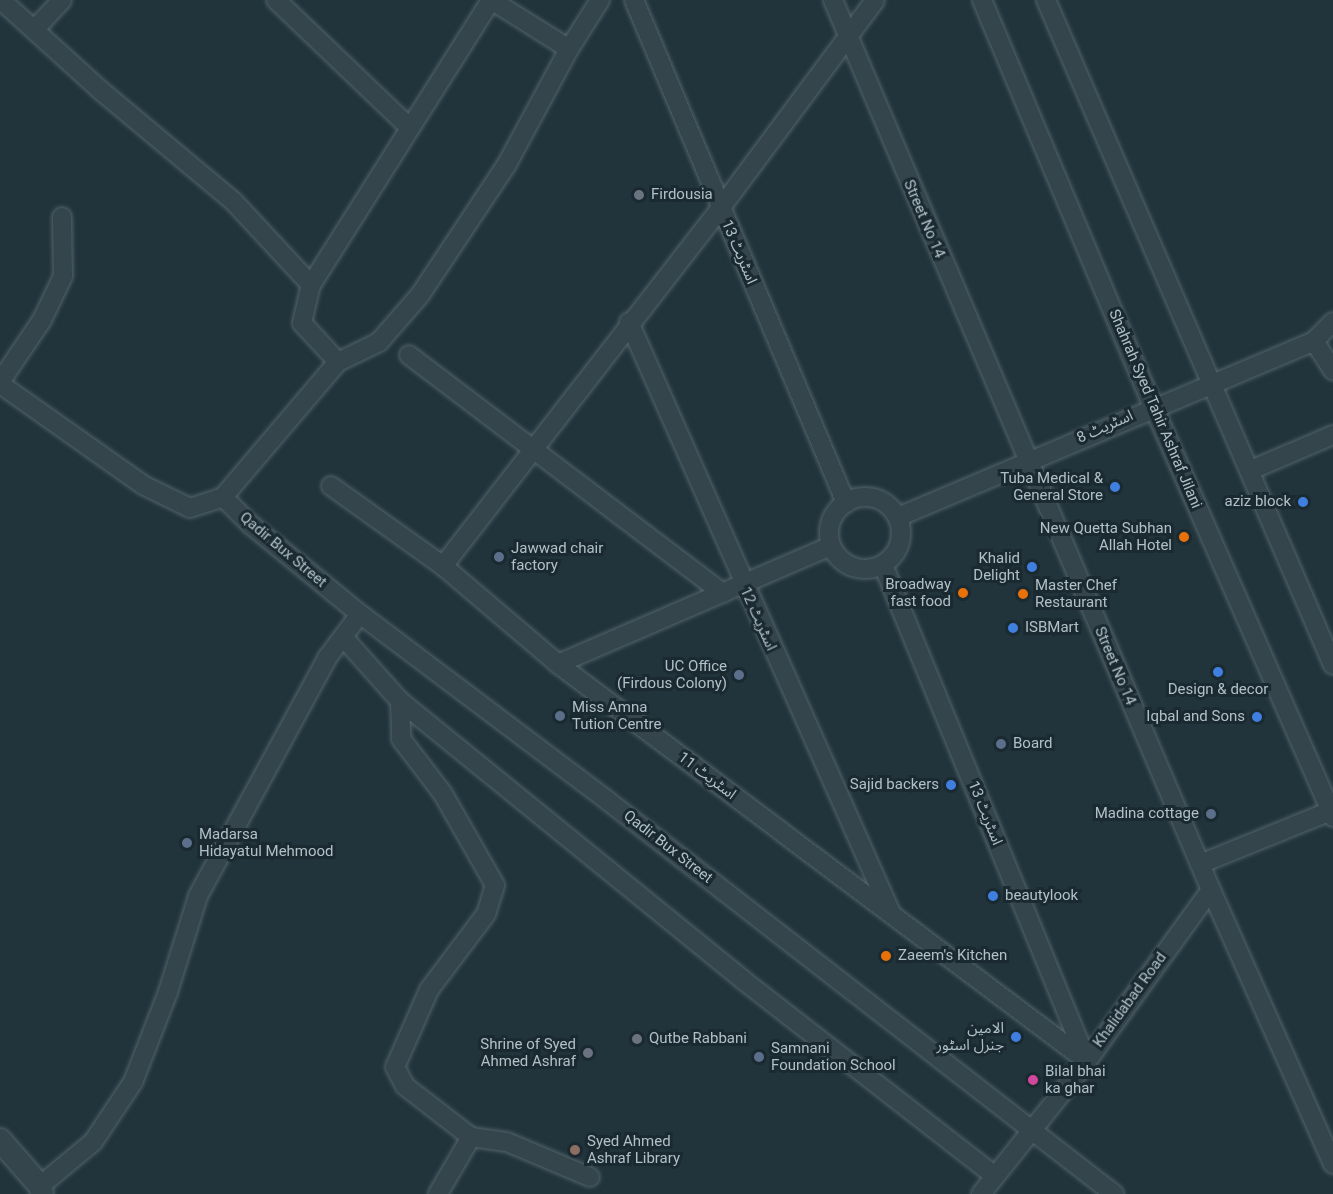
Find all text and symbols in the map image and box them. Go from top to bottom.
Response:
street label: Street No 14 [899,177,949,261]
place label: Firdousia [651,186,713,204]
marker: Firdousia [632,188,646,202]
street label: اسٹریٹ 13 [717,217,761,287]
street label: Shahrah Syed Tahir Ashraf Jilani [1105,307,1205,511]
street label: اسٹریٹ 8 [1074,407,1136,447]
place label: Tuba Medical & General Store [1000,469,1103,504]
marker: Tuba Medical & General Store [1108,480,1122,494]
place label: aziz block [1225,493,1291,511]
marker: aziz block [1296,495,1310,509]
street label: Qadir Bux Street [236,508,330,592]
place label: New Quetta Subhan Allah Hotel [1040,519,1172,554]
marker: New Quetta Subhan Allah Hotel [1177,530,1191,544]
place label: Jawwad chair factory [511,539,603,574]
place label: Khalid Delight [973,549,1020,584]
marker: Jawwad chair factory [492,550,506,564]
marker: Khalid Delight [1025,560,1039,574]
place label: Broadway fast food [885,575,951,610]
place label: Master Chef Restaurant [1035,576,1117,611]
street label: اسٹریٹ 12 [736,584,780,654]
marker: Broadway fast food [956,586,970,600]
marker: Master Chef Restaurant [1016,587,1030,601]
place label: ISBMart [1025,619,1079,637]
marker: ISBMart [1006,621,1020,635]
street label: Street No 14 [1090,624,1140,708]
place label: UC Office (Firdous Colony) [617,657,727,692]
marker: Design & decor [1211,665,1225,679]
marker: UC Office (Firdous Colony) [732,668,746,682]
place label: Design & decor [1168,681,1268,699]
place label: Miss Amna Tution Centre [572,698,661,733]
place label: Iqbal and Sons [1146,708,1245,726]
marker: Miss Amna Tution Centre [553,709,567,723]
marker: Iqbal and Sons [1250,710,1264,724]
place label: Board [1013,735,1052,753]
marker: Board [994,737,1008,751]
street label: اسٹریٹ 11 [674,748,740,804]
place label: Sajid backers [850,776,939,794]
marker: Sajid backers [944,778,958,792]
street label: اسٹریٹ 13 [964,778,1006,848]
place label: Madina cottage [1095,805,1199,823]
street label: Qadir Bux Street [620,807,716,887]
marker: Madina cottage [1204,807,1218,821]
place label: Madarsa Hidayatul Mehmood [199,825,334,860]
marker: Madarsa Hidayatul Mehmood [180,836,194,850]
place label: beautylook [1005,887,1078,905]
marker: beautylook [986,889,1000,903]
place label: Zaeem's Kitchen [898,947,1007,965]
marker: Zaeem's Kitchen [879,949,893,963]
street label: Khalidabad Road [1090,949,1170,1051]
place label: الامین جنرل اسٹور [936,1019,1004,1054]
place label: Qutbe Rabbani [649,1030,747,1048]
marker: الامین جنرل اسٹور [1009,1030,1023,1044]
marker: Qutbe Rabbani [630,1032,644,1046]
place label: Shrine of Syed Ahmed Ashraf [480,1035,576,1070]
place label: Samnani Foundation School [771,1039,896,1074]
marker: Shrine of Syed Ahmed Ashraf [581,1046,595,1060]
marker: Samnani Foundation School [752,1050,766,1064]
place label: Bilal bhai ka ghar [1045,1062,1106,1097]
marker: Bilal bhai ka ghar [1026,1073,1040,1087]
place label: Syed Ahmed Ashraf Library [587,1132,680,1167]
marker: Syed Ahmed Ashraf Library [568,1143,582,1157]

